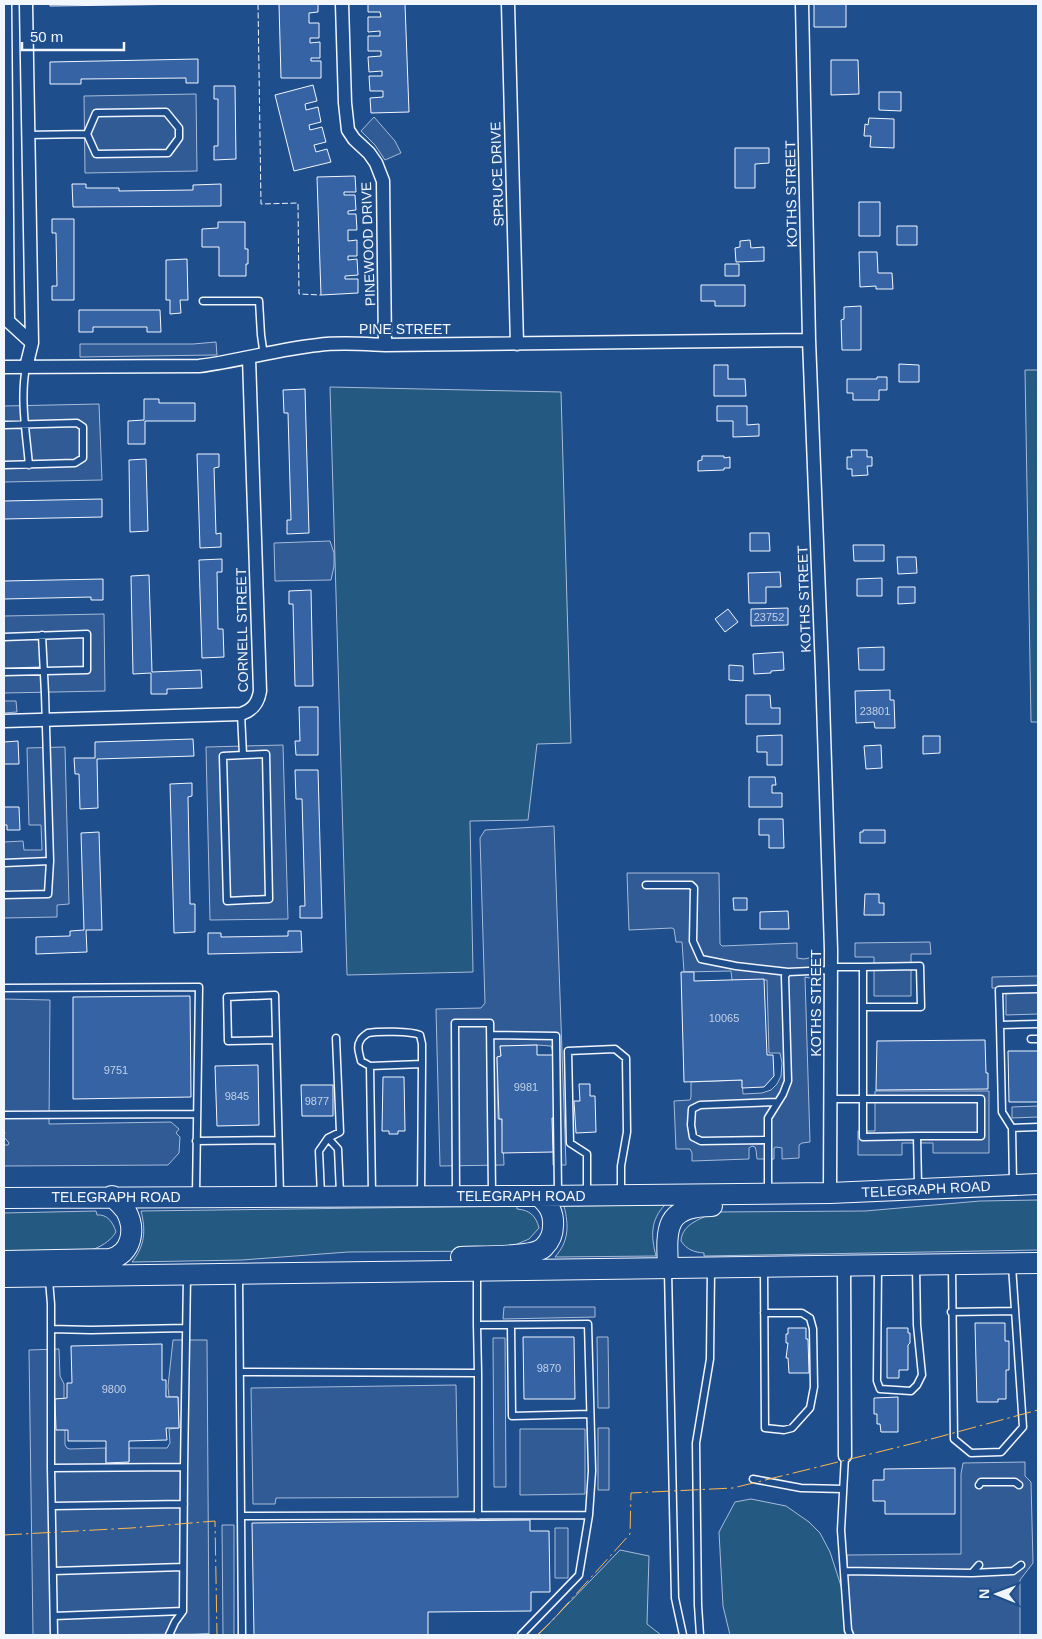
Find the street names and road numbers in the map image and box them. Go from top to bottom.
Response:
street label: SPRUCE DRIVE [487,121,507,227]
street label: KOTHS STREET [782,140,800,248]
street label: PINEWOOD DRIVE [358,182,378,306]
street label: PINE STREET [359,321,451,337]
street label: KOTHS STREET [794,545,814,653]
street label: CORNELL STREET [233,567,251,692]
street label: KOTHS STREET [808,949,824,1057]
street label: TELEGRAPH ROAD [861,1178,991,1200]
street label: TELEGRAPH ROAD [456,1188,586,1204]
street label: TELEGRAPH ROAD [51,1189,181,1205]

